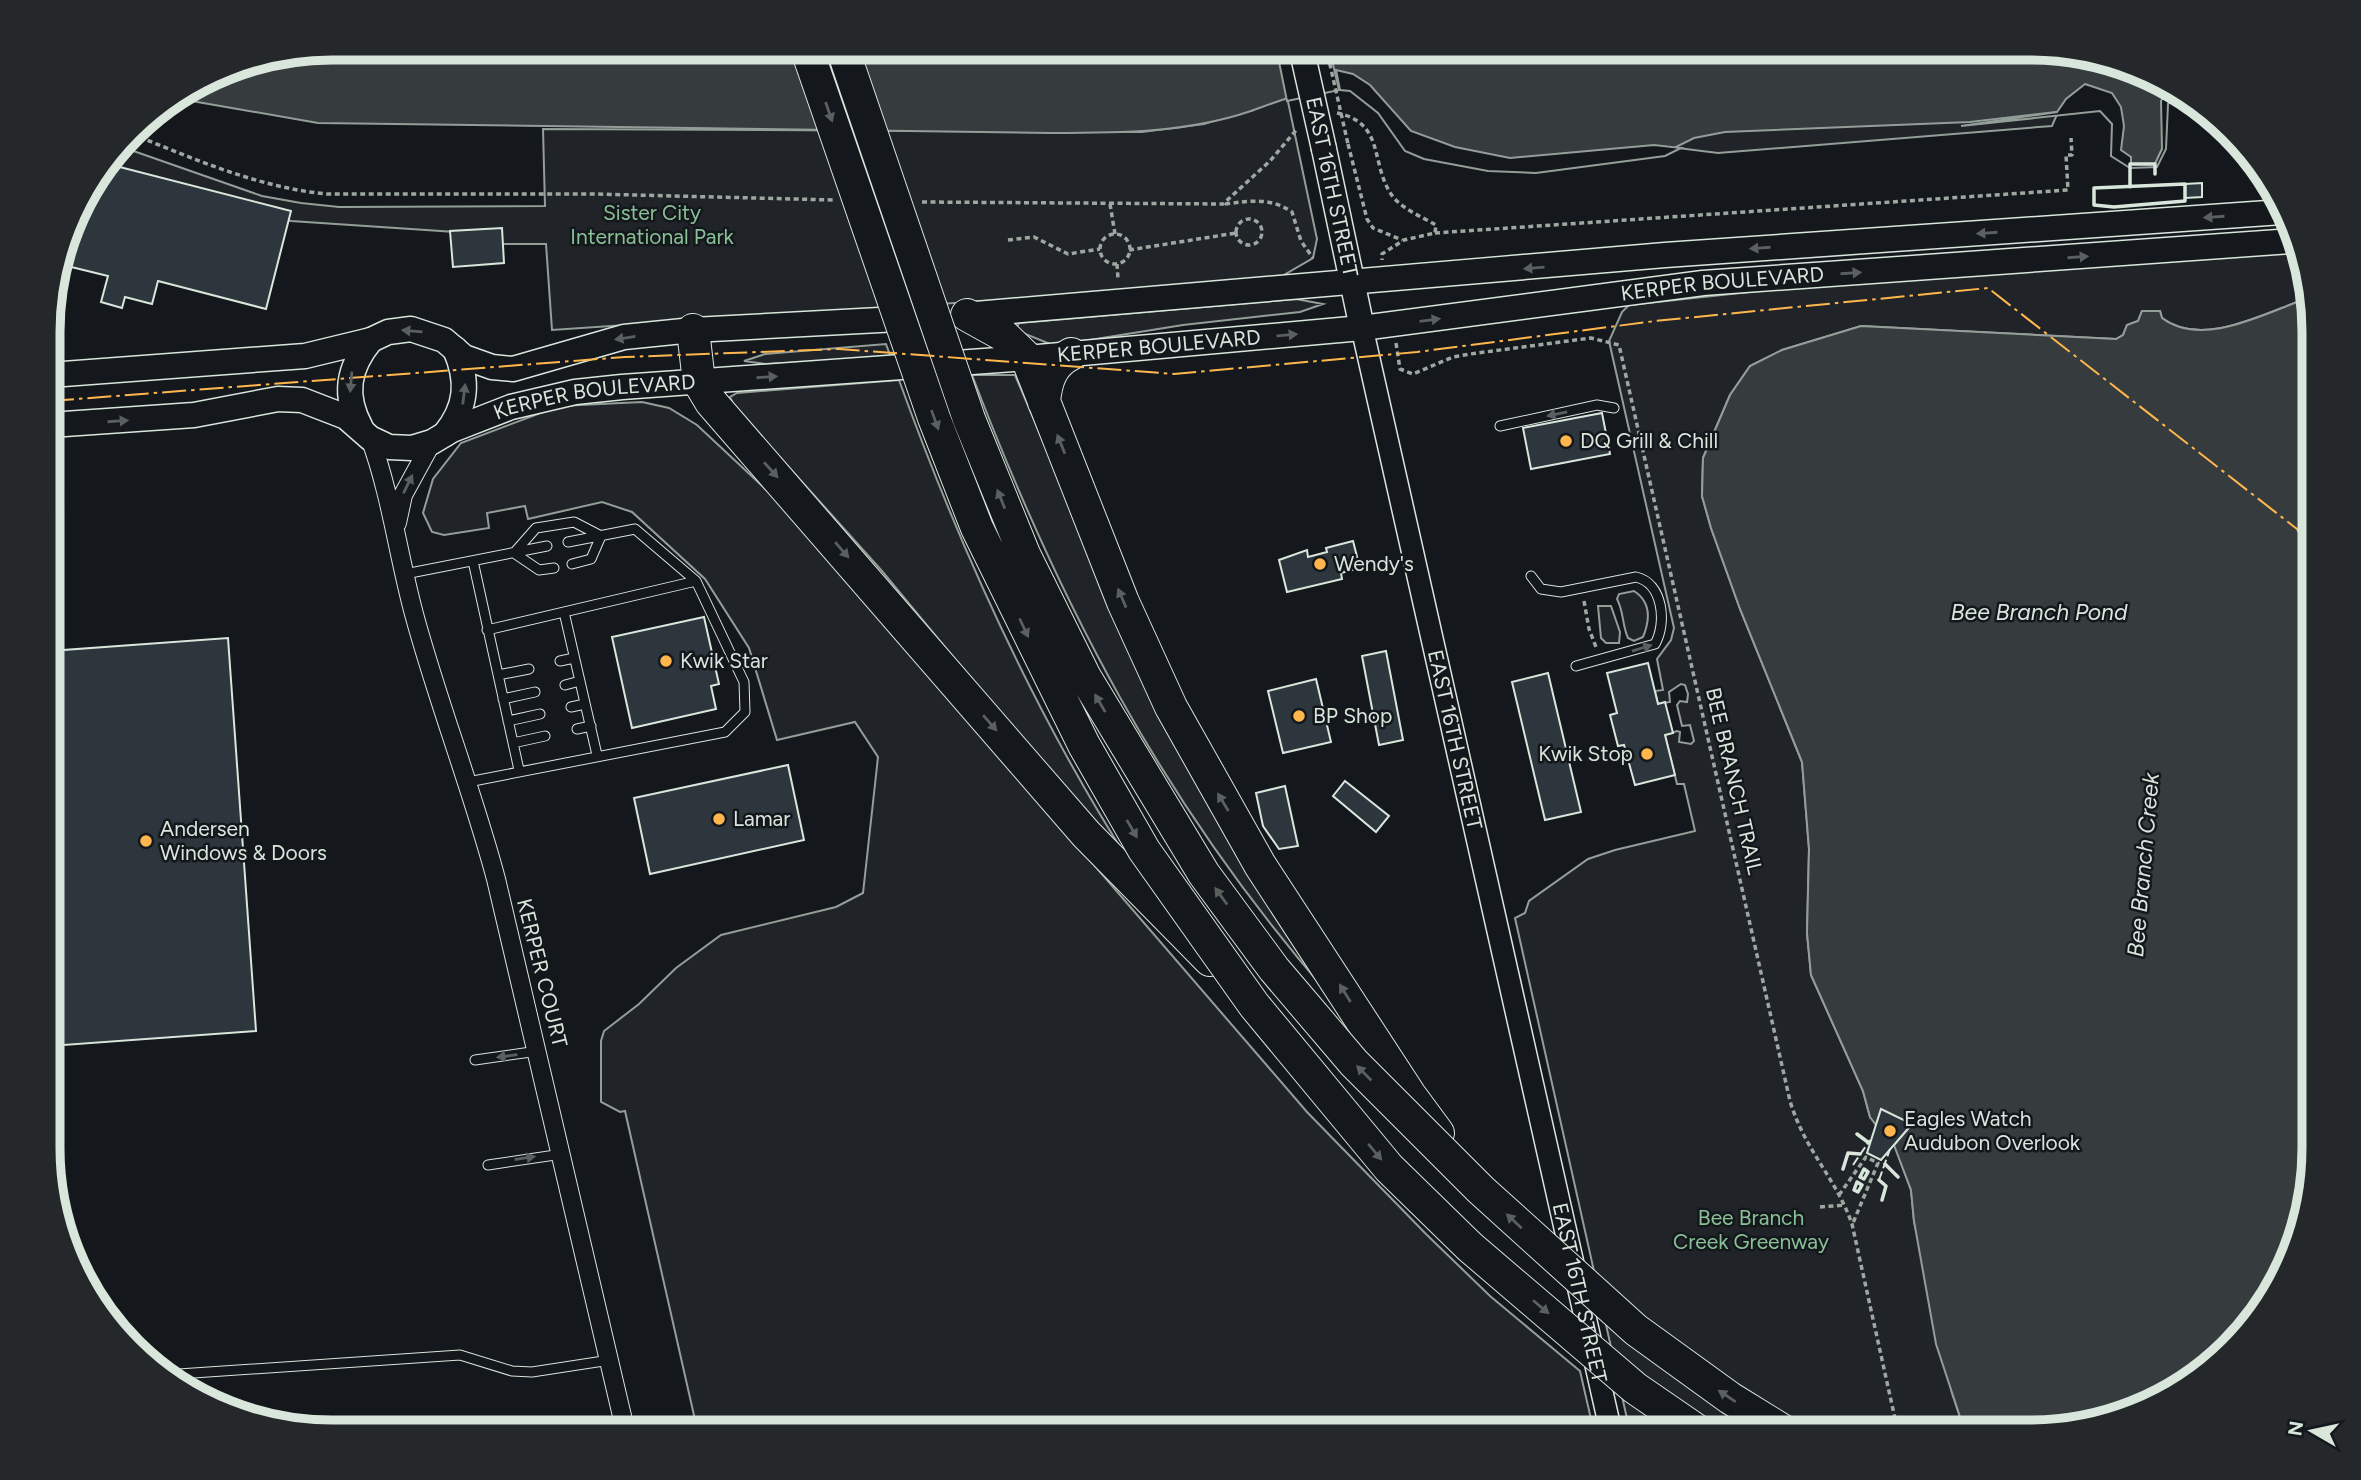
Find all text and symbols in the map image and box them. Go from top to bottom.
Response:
street label: EAST 16TH STREET [1301,95,1364,280]
one-way arrow [824,101,835,122]
park label: Sister City International Park [570,200,735,249]
one-way arrow [2203,211,2225,222]
one-way arrow [1976,228,1998,239]
one-way arrow [1749,243,1771,254]
one-way arrow [2067,251,2089,262]
street label: KERPER BOULEVARD [1619,261,1825,306]
one-way arrow [1523,263,1545,274]
one-way arrow [1840,267,1862,278]
one-way arrow [1419,315,1441,326]
street label: KERPER BOULEVARD [1056,324,1262,367]
one-way arrow [401,325,423,336]
one-way arrow [1276,329,1298,340]
one-way arrow [614,333,636,344]
street label: KERPER BOULEVARD [490,369,696,425]
one-way arrow [345,371,356,393]
one-way arrow [756,371,778,382]
one-way arrow [458,383,469,405]
one-way arrow [1546,408,1568,419]
one-way arrow [929,409,940,430]
one-way arrow [107,415,129,426]
place label: DQ Grill & Chill [1580,428,1718,453]
one-way arrow [1055,433,1066,454]
marker: DQ Grill & Chill [1558,433,1574,449]
one-way arrow [763,461,779,479]
one-way arrow [403,474,414,494]
one-way arrow [996,488,1007,509]
one-way arrow [834,541,850,559]
place label: Wendy's [1334,551,1414,576]
marker: Wendy's [1312,556,1328,572]
one-way arrow [1116,587,1127,608]
water label: Bee Branch Pond [1951,598,2128,626]
one-way arrow [1019,618,1030,639]
one-way arrow [1632,642,1653,652]
street label: EAST 16TH STREET [1423,647,1488,832]
place label: Kwik Star [680,648,768,673]
marker: Kwik Star [658,653,674,669]
street label: BEE BRANCH TRAIL [1701,685,1768,877]
one-way arrow [1094,694,1106,713]
place label: BP Shop [1313,703,1392,728]
marker: BP Shop [1291,708,1307,724]
one-way arrow [982,714,997,731]
place label: Kwik Stop [1538,741,1633,766]
marker: Kwik Stop [1639,746,1655,762]
water label: Bee Branch Creek [2121,771,2165,958]
one-way arrow [1216,792,1229,811]
place label: Lamar [733,806,790,831]
marker: Lamar [711,811,727,827]
place label: Andersen Windows & Doors [160,816,327,865]
one-way arrow [1126,819,1138,839]
marker: Andersen Windows & Doors [138,833,154,849]
one-way arrow [1214,887,1228,905]
street label: KERPER COURT [512,896,573,1050]
one-way arrow [1338,984,1351,1003]
one-way arrow [495,1050,517,1061]
one-way arrow [1355,1064,1372,1081]
place label: Eagles Watch Audubon Overlook [1904,1106,2081,1155]
marker: Eagles Watch Audubon Overlook [1882,1123,1898,1139]
one-way arrow [1367,1143,1382,1160]
one-way arrow [514,1153,536,1164]
street label: EAST 16TH STREET [1548,1200,1613,1385]
park label: Bee Branch Creek Greenway [1673,1205,1829,1254]
one-way arrow [1506,1213,1523,1229]
one-way arrow [1532,1299,1550,1315]
one-way arrow [1718,1389,1736,1403]
north arrow [2277,1396,2347,1466]
text: N [2283,1419,2308,1437]

